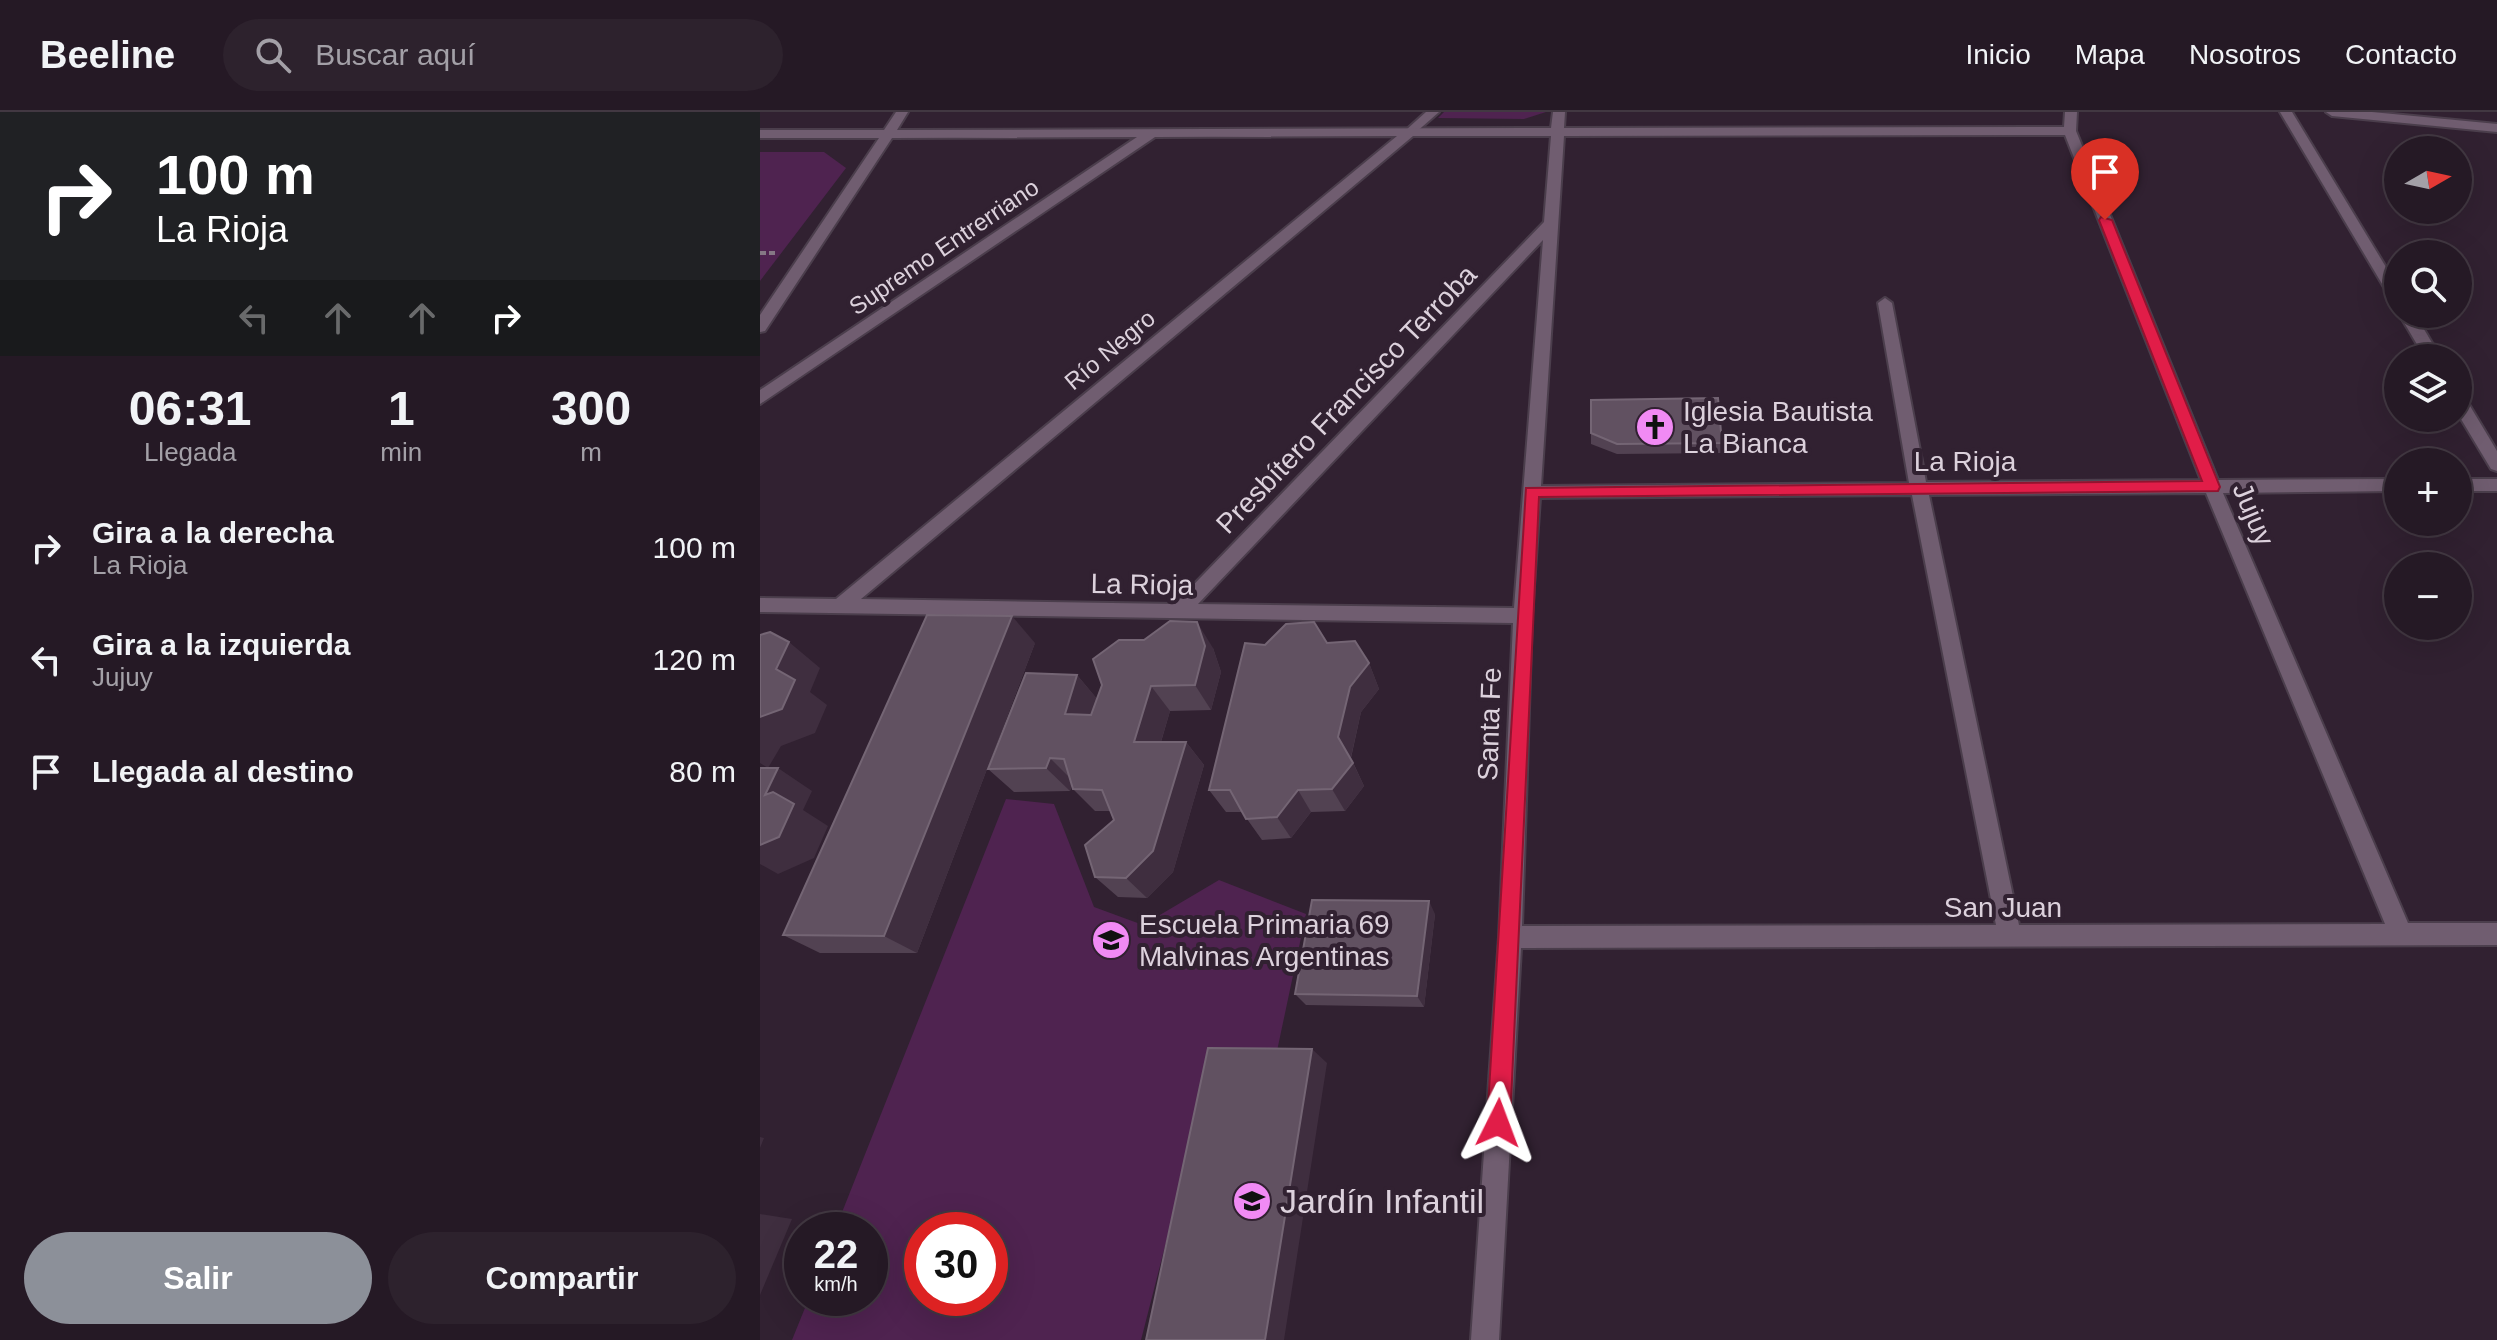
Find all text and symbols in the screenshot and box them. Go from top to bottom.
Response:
search box [223,19,783,91]
icon: search [251,33,295,77]
text: Beeline [40,34,175,76]
text: Buscar aquí [315,38,475,71]
text: Inicio [1965,39,2031,70]
text: Mapa [2075,39,2145,70]
text: Nosotros [2189,39,2301,70]
text: Contacto [2345,39,2457,70]
north arrow [2384,136,2472,224]
map controls [2384,136,2472,640]
pin [2071,138,2139,220]
text: 100 m [156,143,315,206]
icon: right [24,144,128,248]
icon: arrive [2083,150,2127,194]
street label: Supremo Entrerriano [844,173,1044,320]
text: La Rioja [156,209,288,250]
button: search [2384,240,2472,328]
street label: Presbítero Francisco Terroba [1210,259,1483,540]
icon: left [232,296,276,340]
icon: ahead [316,296,360,340]
icon: ahead [400,296,444,340]
icon: right [484,296,528,340]
street label: Río Negro [1059,304,1160,395]
button: layers [2384,344,2472,432]
text: 06:31 [129,382,252,435]
text: 1 [388,382,415,435]
text: 300 [551,382,631,435]
place label: Iglesia Bautista La Bianca [1683,396,1873,459]
church icon: Iglesia Bautista La Bianca [1634,406,1676,448]
text: Llegada [144,437,236,467]
text: min [380,437,422,467]
text: m [580,437,602,467]
street label: La Rioja [1914,446,2017,477]
button: + [2384,448,2472,536]
street label: Jujuy [2226,478,2281,550]
text: Gira a la derecha [92,516,334,549]
icon: right [24,526,68,570]
text: 100 m [653,531,736,564]
text: La Rioja [92,550,187,580]
button: − [2384,552,2472,640]
street label: La Rioja [1090,568,1194,601]
text: Gira a la izquierda [92,628,350,661]
icon: left [24,638,68,682]
text: 120 m [653,643,736,676]
text: Jujuy [92,662,153,692]
street label: Santa Fe [1472,667,1507,781]
icon: arrive [24,750,68,794]
text: Llegada al destino [92,755,354,788]
text: 80 m [669,755,736,788]
street label: San Juan [1944,892,2062,923]
place label: Escuela Primaria 69 Malvinas Argentinas [1139,909,1390,972]
school or university icon: Escuela Primaria 69 Malvinas Argentinas [1090,919,1132,961]
position arrow [1456,1081,1540,1165]
school or university icon: Jardín Infantil [1231,1180,1273,1222]
place label: Jardín Infantil [1280,1182,1484,1220]
speed limit sign: 30 [904,1212,1008,1316]
button: Salir [24,1232,372,1324]
button: Compartir [388,1232,736,1324]
text: 22 [814,1232,858,1276]
text: km/h [814,1273,858,1295]

